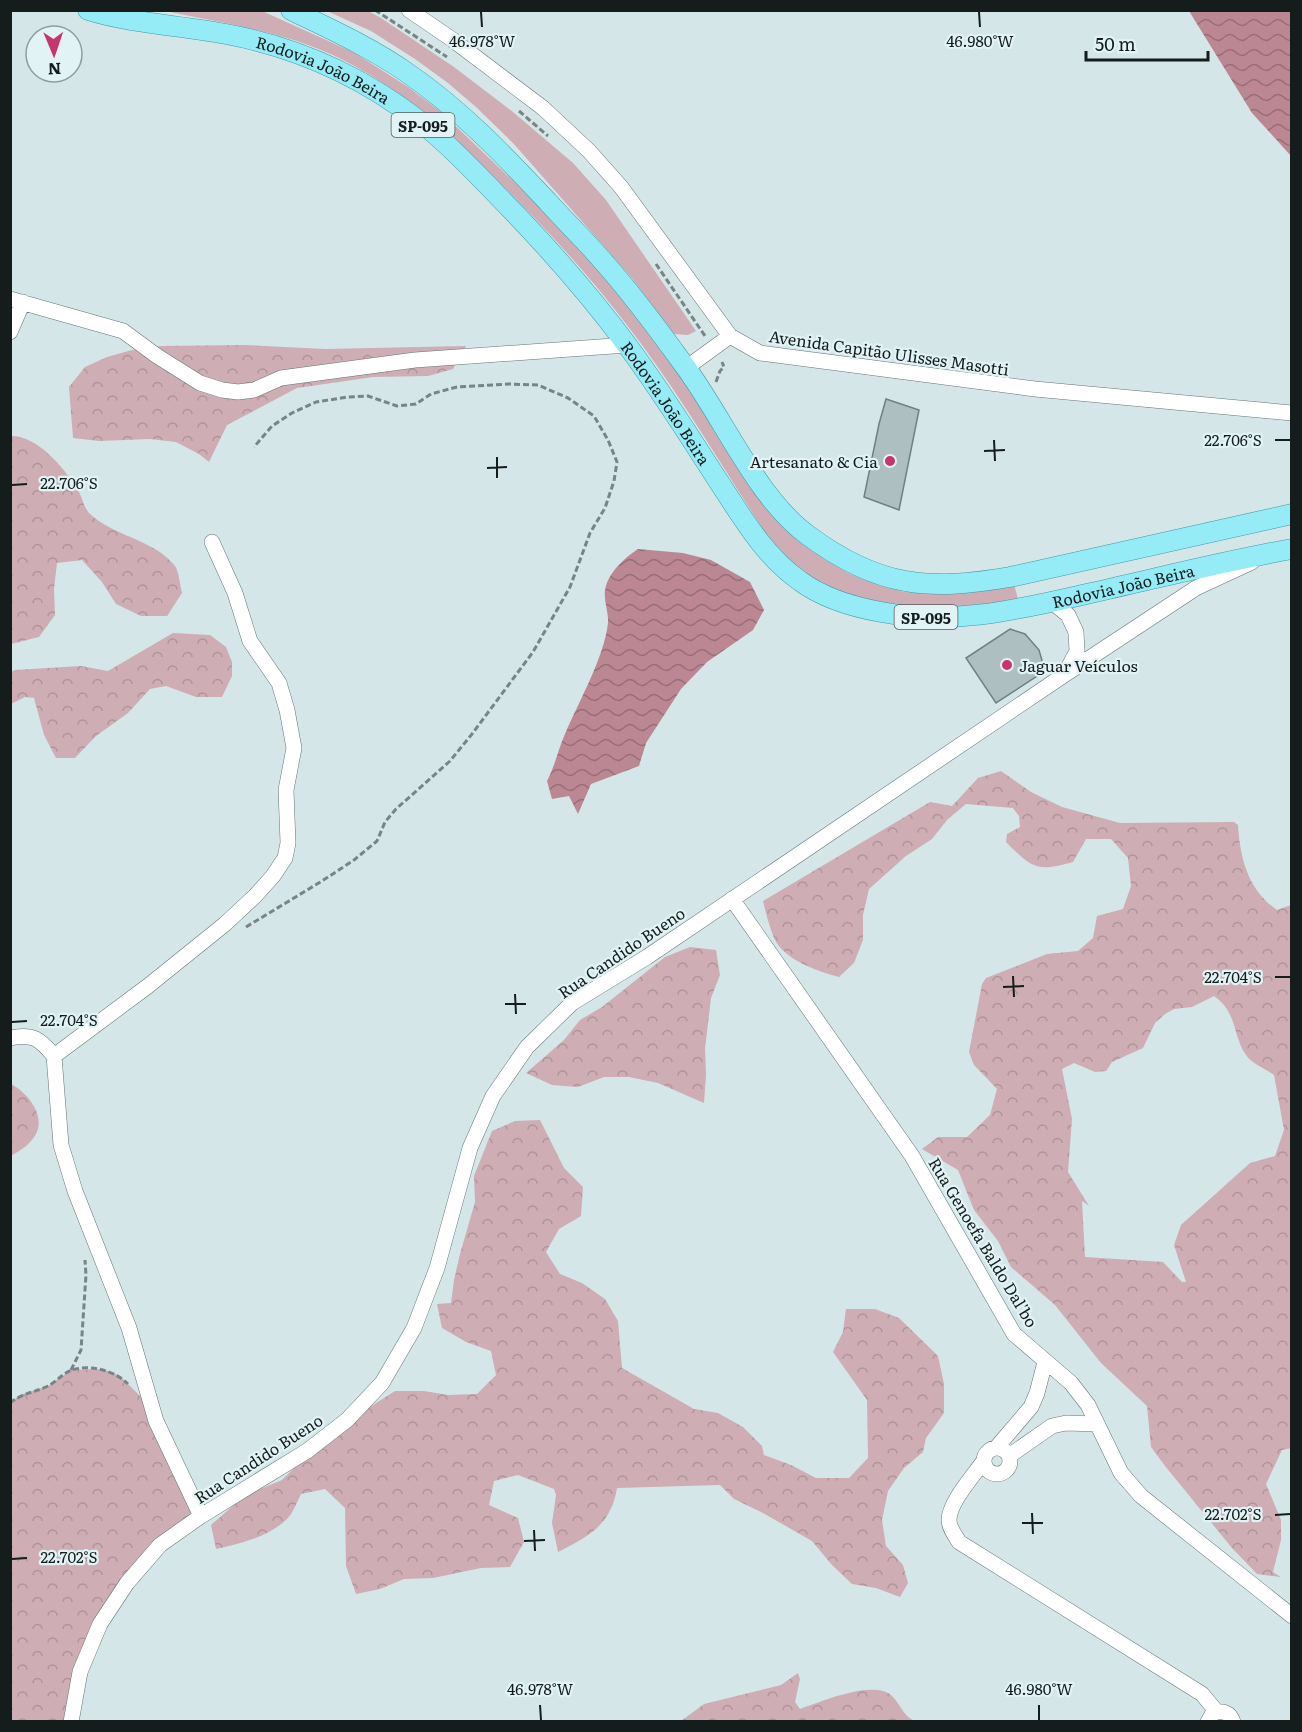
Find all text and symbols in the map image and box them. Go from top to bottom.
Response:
north arrow [24,24,84,84]
scale bar [1086,24,1208,62]
street label: Rodovia João Beira [253,29,395,109]
text: 46.978°W [449,29,516,52]
text: 46.980°W [946,29,1014,52]
text: 50 m [1095,30,1136,57]
text: N [47,58,62,82]
road number: SP-095 [392,113,454,137]
street label: Avenida Capitão Ulisses Masotti [767,323,1011,381]
street label: Rodovia João Beira [616,336,717,470]
text: 22.706°S [1204,428,1262,451]
place label: Artesanato & Cia [750,449,878,473]
marker: Artesanato & Cia [883,454,897,468]
text: 22.706°S [40,471,98,494]
street label: Rodovia João Beira [1050,557,1197,613]
road number: SP-095 [894,605,958,629]
place label: Jaguar Veículos [1019,653,1138,677]
marker: Jaguar Veículos [1000,658,1014,672]
street label: Rua Candido Bueno [553,900,689,1004]
text: 22.704°S [1204,965,1262,988]
text: 22.704°S [40,1008,98,1031]
street label: Rua Genoefa Baldo Dal'bo [924,1152,1044,1332]
street label: Rua Candido Bueno [189,1407,327,1509]
text: 22.702°S [1205,1502,1261,1525]
text: 22.702°S [41,1545,97,1568]
text: 46.978°W [507,1677,574,1700]
text: 46.980°W [1005,1677,1073,1700]

